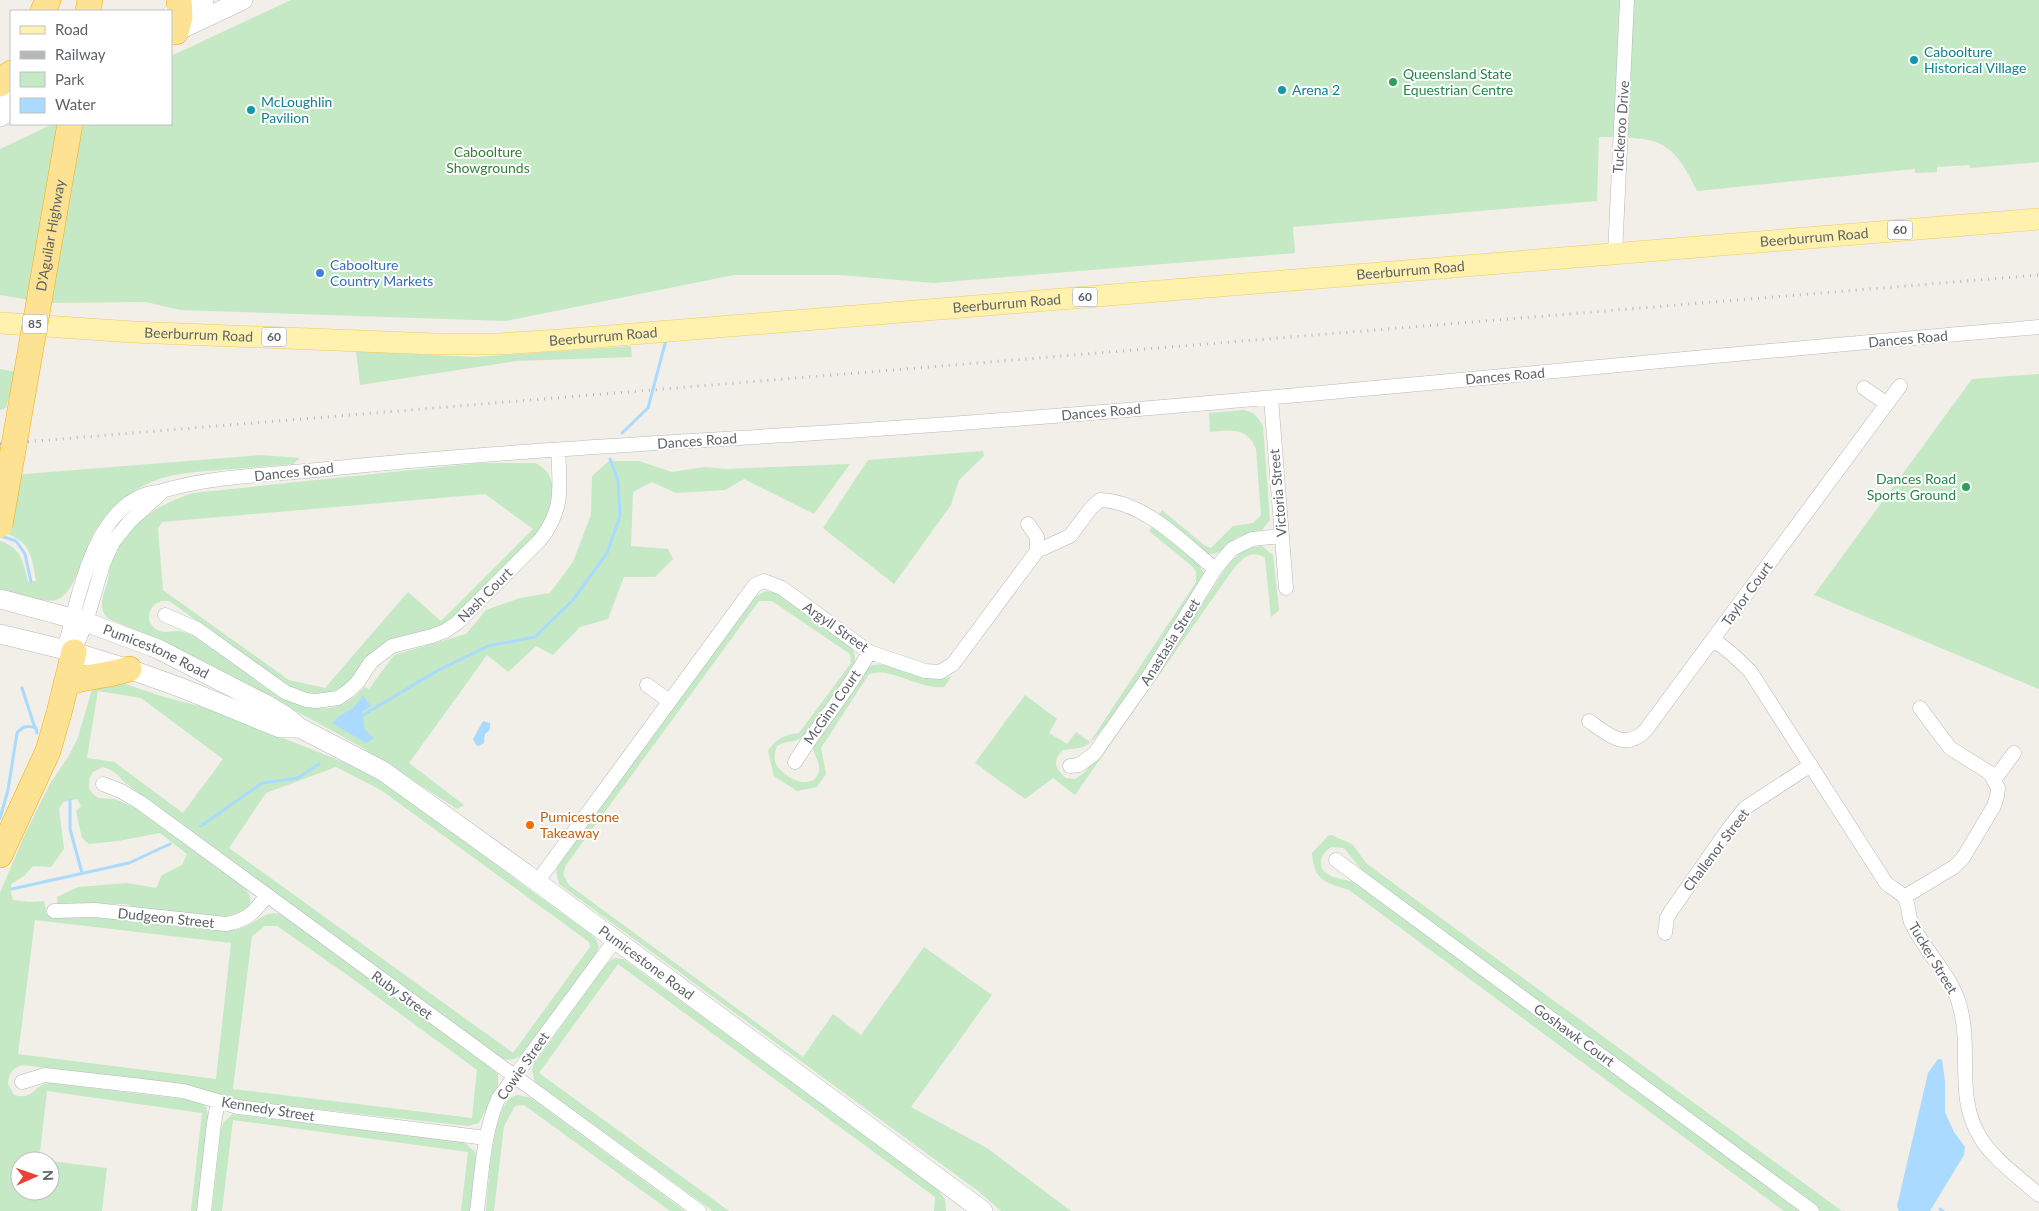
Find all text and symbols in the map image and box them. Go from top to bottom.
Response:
legend [10,10,172,125]
text: Road [55,20,88,38]
place label: Caboolture Historical Village [1924,43,2026,76]
text: Railway [55,45,106,63]
marker: Caboolture Historical Village [1908,54,1920,66]
place label: Queensland State Equestrian Centre [1403,65,1513,98]
text: Park [55,70,85,88]
marker: Queensland State Equestrian Centre [1387,76,1399,88]
street label: Tuckeroo Drive [1609,80,1632,174]
place label: Arena 2 [1292,81,1340,98]
marker: Arena 2 [1276,84,1288,96]
place label: McLoughlin Pavilion [261,93,332,126]
text: Water [55,95,96,113]
marker: McLoughlin Pavilion [245,104,257,116]
park label: Caboolture Showgrounds [446,143,530,176]
street label: D'Aguilar Highway [32,177,68,293]
road number: 60 [1888,220,1912,240]
street label: Beerburrum Road [1759,224,1869,250]
place label: Caboolture Country Markets [330,256,433,289]
street label: Beerburrum Road [1356,257,1465,283]
marker: Caboolture Country Markets [314,267,326,279]
road number: 60 [1072,288,1098,306]
street label: Beerburrum Road [952,290,1062,316]
road number: 85 [22,314,48,334]
street label: Beerburrum Road [144,323,253,345]
street label: Beerburrum Road [548,323,658,349]
street label: Dances Road [1867,327,1948,350]
road number: 60 [262,328,286,347]
street label: Dances Road [1464,364,1545,387]
street label: Dances Road [1060,400,1141,423]
street label: Dances Road [657,429,737,452]
street label: Victoria Street [1265,448,1290,538]
street label: Dances Road [253,459,335,484]
place label: Dances Road Sports Ground [1867,470,1956,503]
marker: Dances Road Sports Ground [1960,481,1972,493]
street label: Taylor Court [1718,558,1776,629]
street label: Nash Court [454,564,515,625]
street label: Anastasia Street [1136,595,1203,688]
street label: Argyll Street [800,598,872,655]
street label: Pumicestone Road [101,620,212,682]
street label: McGinn Court [800,666,864,747]
street label: Challenor Street [1679,805,1752,894]
place label: Pumicestone Takeaway [540,808,619,841]
marker: Pumicestone Takeaway [524,819,536,831]
street label: Dudgeon Street [117,904,215,931]
street label: Tucker Street [1905,919,1961,997]
street label: Pumicestone Road [596,922,698,1003]
street label: Ruby Street [368,967,436,1022]
street label: Goshawk Court [1531,1000,1618,1070]
street label: Cowie Street [493,1028,552,1103]
street label: Kennedy Street [220,1093,316,1124]
north arrow [10,1151,60,1201]
text: N [40,1170,57,1181]

